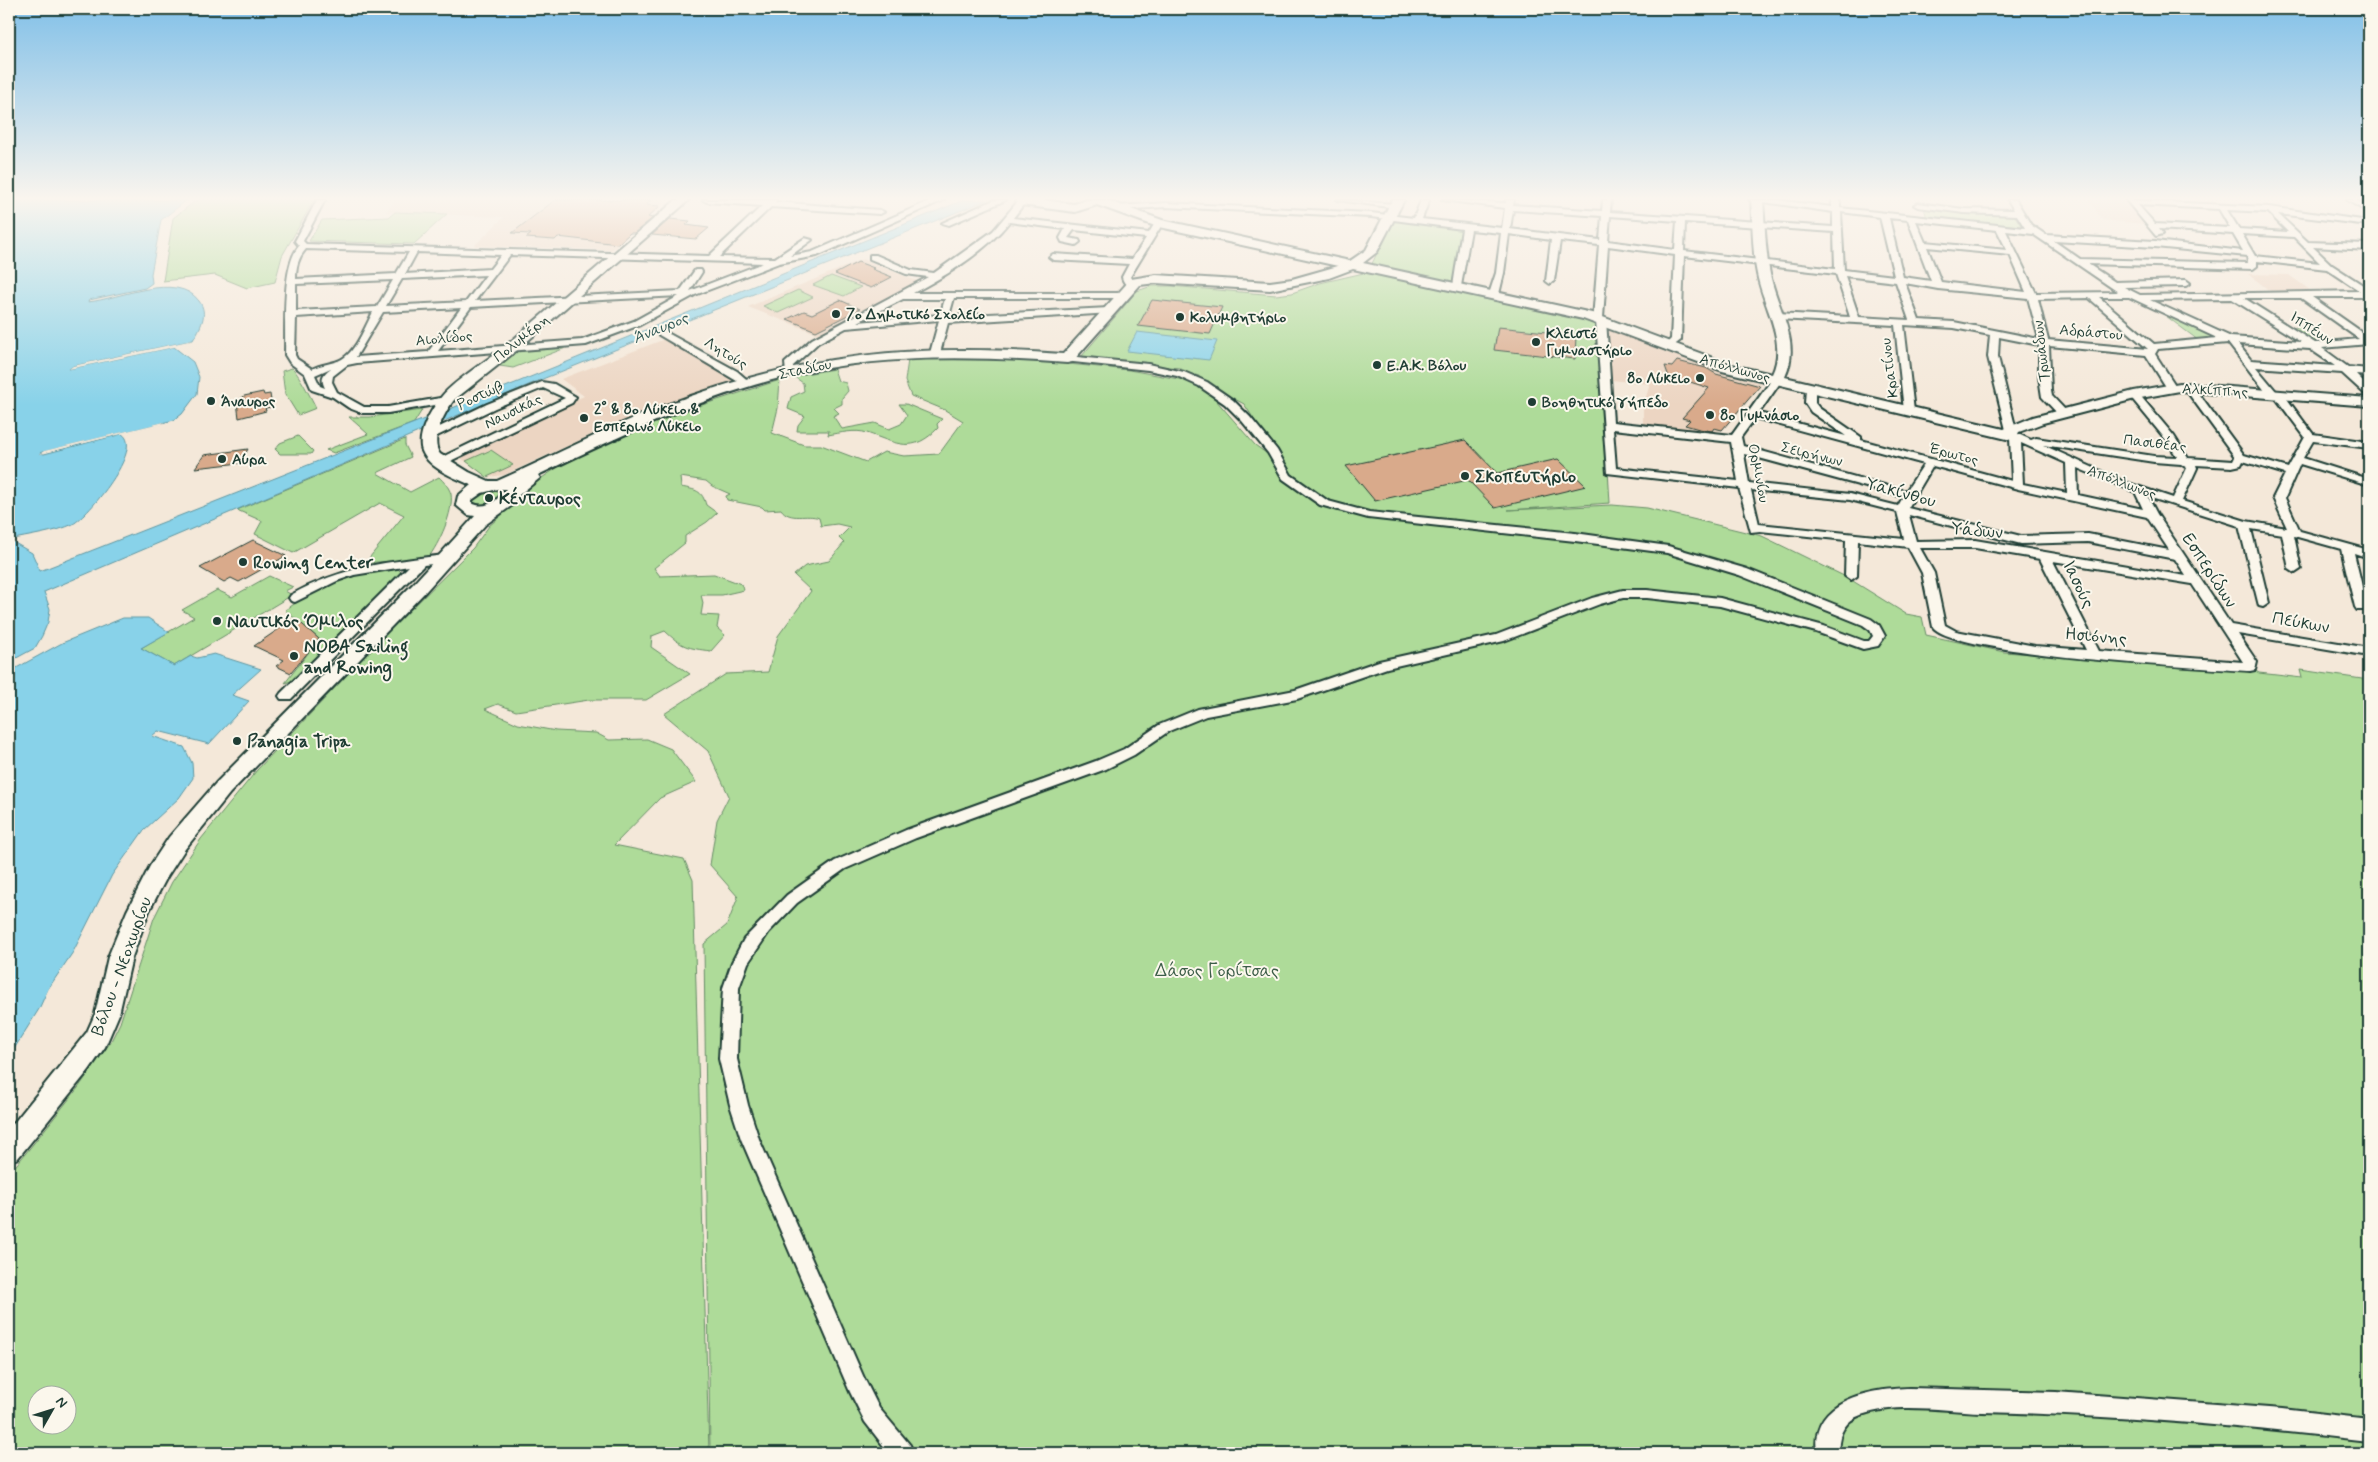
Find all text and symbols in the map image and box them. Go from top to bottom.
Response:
place label: 7ο Δημοτικό Σχολείο [846,305,985,325]
water label: Άναυρος [630,307,692,349]
street label: Ιππέων [2286,307,2337,351]
marker: 7ο Δημοτικό Σχολείο [830,308,842,320]
place label: Κολυμβητήριο [1190,308,1286,328]
street label: Πολυμέρη [489,310,554,368]
marker: Κολυμβητήριο [1174,311,1186,323]
street label: Τρωάδων [2029,319,2055,382]
street label: Αδράστου [2058,320,2124,346]
place label: Κλειστό Γυμναστήριο [1546,324,1632,361]
street label: Αιολίδος [415,327,474,351]
street label: Λητούς [700,333,751,375]
marker: Κλειστό Γυμναστήριο [1530,336,1542,348]
street label: Κρατίνου [1876,337,1904,399]
street label: Απόλλωνος [1697,349,1773,389]
street label: Σταδίου [777,355,834,385]
place label: Ε.Α.Κ. Βόλου [1387,356,1467,376]
marker: Ε.Α.Κ. Βόλου [1371,359,1383,371]
place label: 8ο Λύκειο [1627,369,1690,389]
marker: 8ο Λύκειο [1694,372,1706,384]
street label: Ροστώβ [454,377,507,415]
street label: Αλκίππης [2181,379,2249,403]
street label: Ναυσικάς [481,389,546,434]
place label: Άναυρος [221,392,276,412]
place label: Βοηθητικό γήπεδο [1542,393,1669,413]
marker: Άναυρος [205,395,217,407]
marker: Βοηθητικό γήπεδο [1526,396,1538,408]
place label: 2° & 8ο Λύκειο & Εσπερινό Λύκειο [594,400,701,437]
place label: 8ο Γυμνάσιο [1720,406,1799,426]
marker: 8ο Γυμνάσιο [1704,409,1716,421]
marker: 2° & 8ο Λύκειο & Εσπερινό Λύκειο [578,412,590,424]
street label: Πασιθέας [2122,430,2188,458]
street label: Σειρήνων [1779,438,1845,472]
street label: Έρωτος [1927,439,1981,471]
street label: Ορμινίου [1742,442,1774,505]
place label: Αύρα [232,450,268,470]
marker: Αύρα [216,453,228,465]
street label: Απόλλωνος [2084,461,2160,505]
place label: Σκοπευτήριο [1475,465,1576,489]
marker: Σκοπευτήριο [1459,470,1471,482]
street label: Υακίνθου [1863,472,1939,514]
place label: Κένταυρος [499,486,581,511]
marker: Κένταυρος [483,492,495,504]
street label: Υάδων [1950,517,2004,545]
street label: Εσπερίδων [2176,528,2242,613]
place label: Rowing Center [253,551,374,575]
marker: Rowing Center [237,556,249,568]
street label: Ιασούς [2056,556,2100,613]
street label: Πεύκων [2270,606,2331,640]
place label: Ναυτικός Όμιλος [227,610,363,634]
marker: Ναυτικός Όμιλος [211,615,223,627]
street label: Ησιόνης [2064,622,2128,652]
place label: NOBA Sailing and Rowing [304,635,408,682]
marker: NOBA Sailing and Rowing [288,650,300,662]
place label: Panagia Tripa [247,730,351,756]
marker: Panagia Tripa [231,735,243,747]
street label: Βόλου - Νεοχωρίου [86,894,158,1039]
park label: Δάσος Γορίτσας [1155,959,1279,983]
north arrow [28,1384,78,1434]
text: N [51,1393,71,1412]

